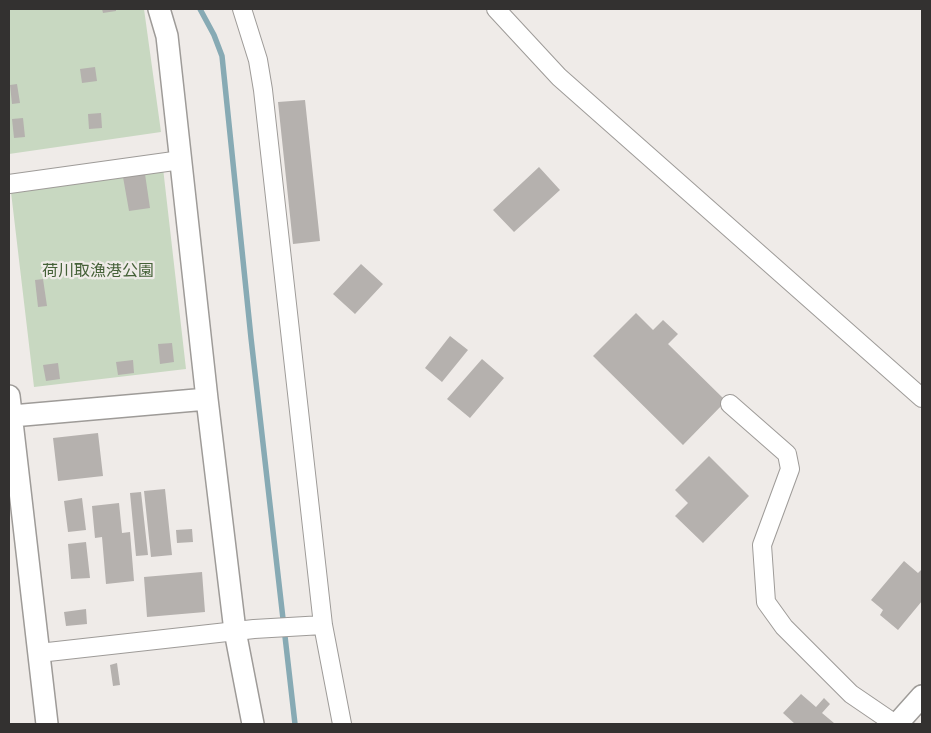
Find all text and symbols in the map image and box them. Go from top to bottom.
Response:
park label: 荷川取漁港公園 [42,262,154,282]

